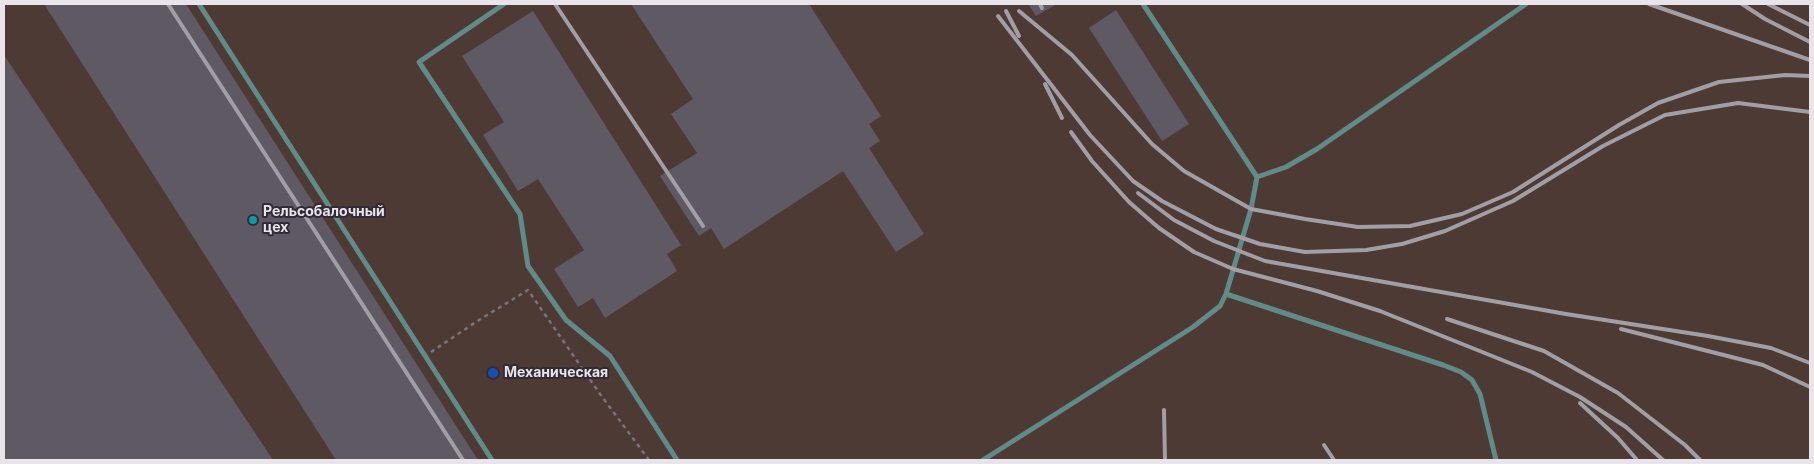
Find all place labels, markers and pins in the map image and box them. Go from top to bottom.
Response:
place label: Рельсобалочный цех [263,204,385,236]
marker: Рельсобалочный цех [247,214,259,226]
place label: Механическая [504,365,608,381]
marker: Механическая [486,366,500,380]

